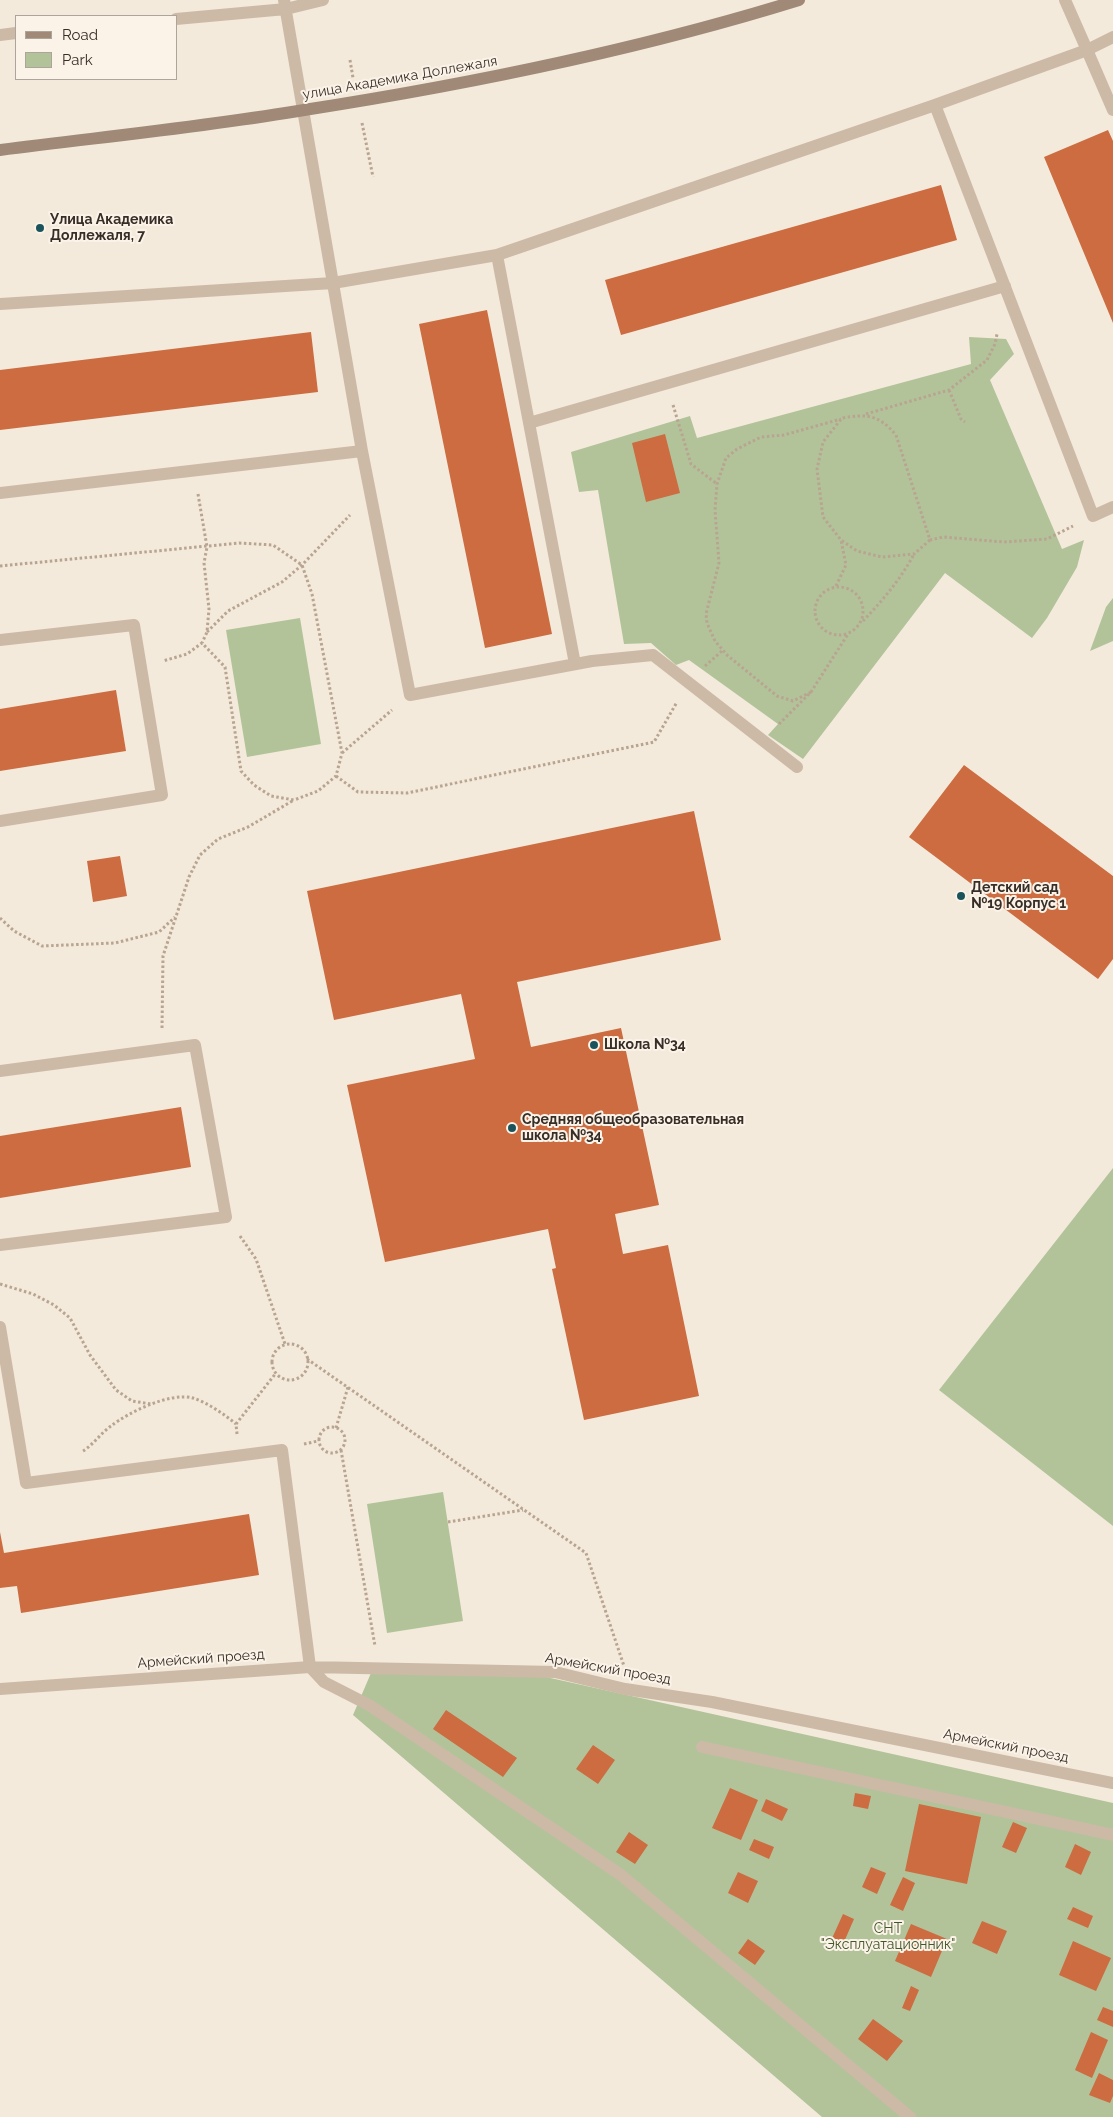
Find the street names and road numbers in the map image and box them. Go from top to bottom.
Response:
street label: улица Академика Доллежаля [301,53,499,103]
street label: Армейский проезд [137,1646,265,1672]
street label: Армейский проезд [544,1650,672,1688]
street label: Армейский проезд [942,1726,1070,1766]

